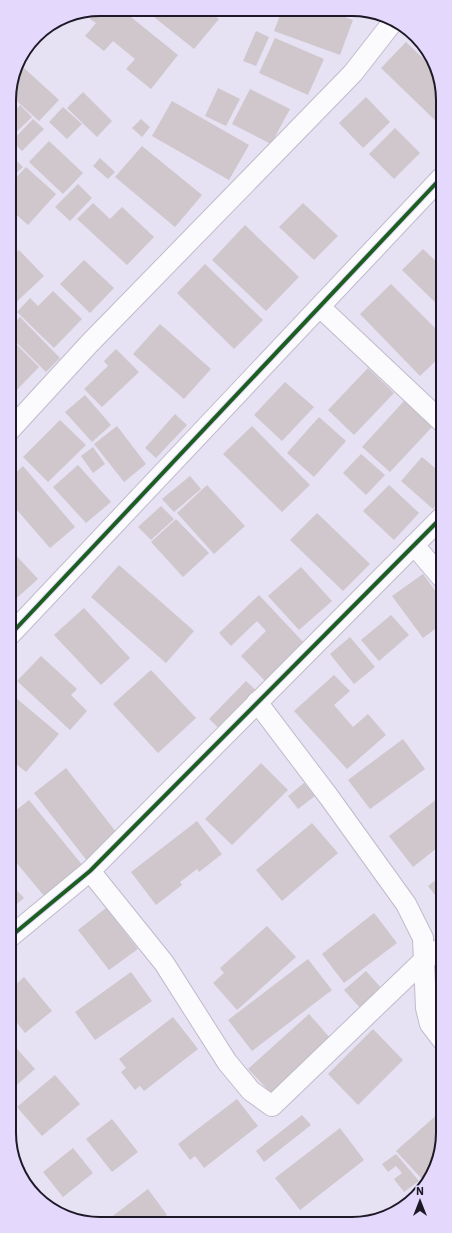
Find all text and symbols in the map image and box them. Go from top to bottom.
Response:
north arrow [400,1181,440,1221]
text: N [416,1184,424,1198]

